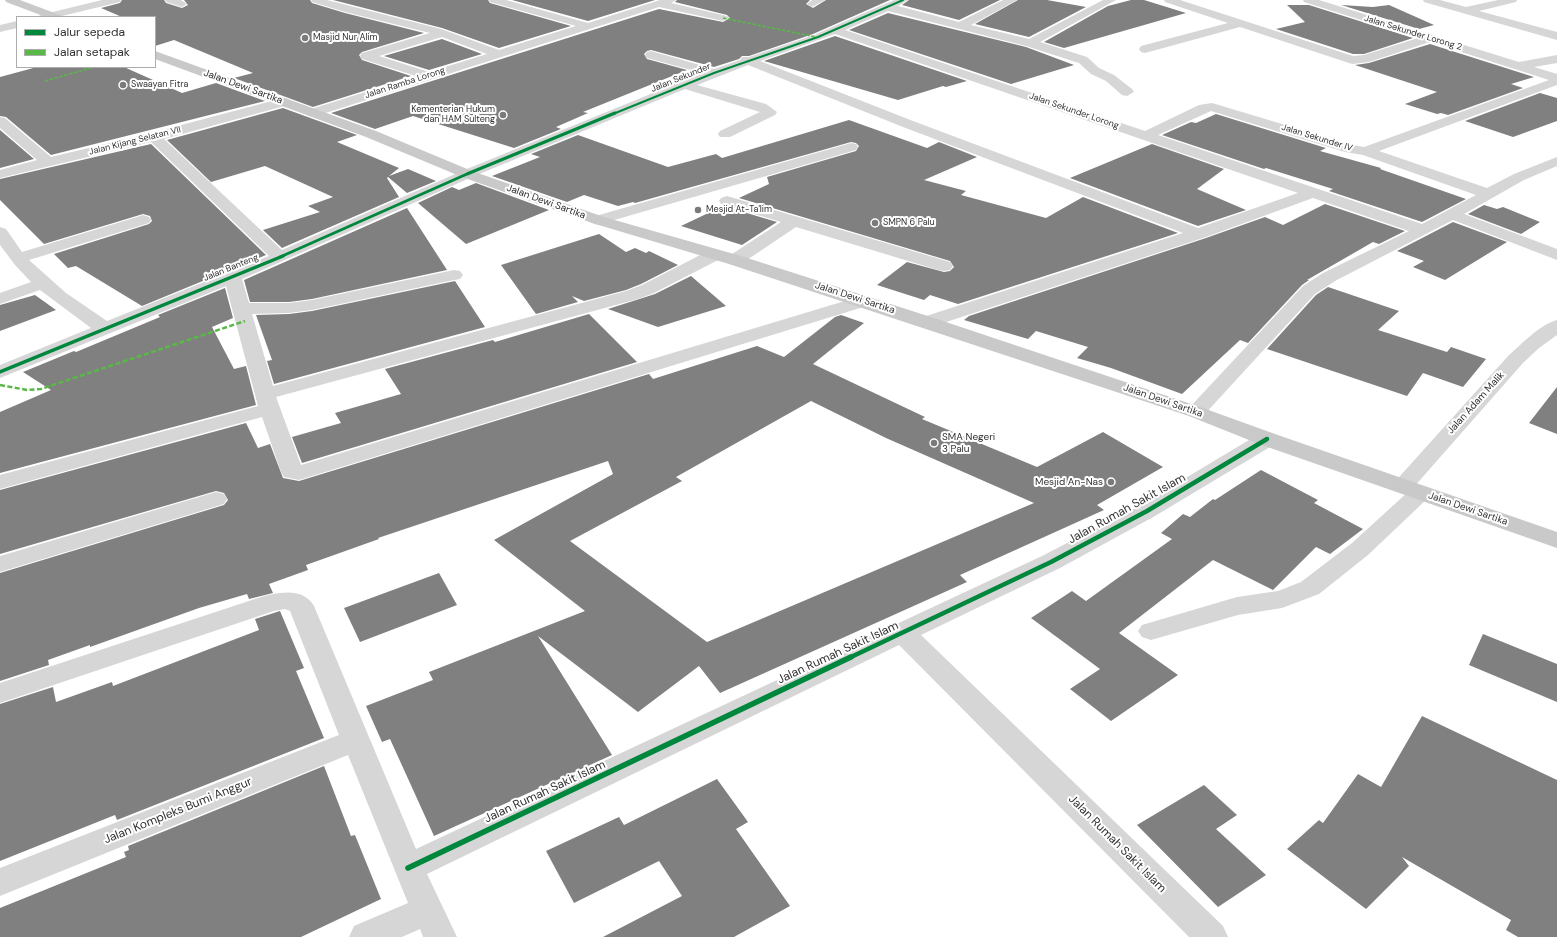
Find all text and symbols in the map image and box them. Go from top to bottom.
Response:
street label: Jalan Sekunder Lorong 2 [1363,13,1463,53]
legend [16,16,156,68]
text: Jalur sepeda [54,24,125,40]
marker: Masjid Nur Alim [300,33,310,43]
place label: Masjid Nur Alim [313,33,378,43]
text: Jalan setapak [54,44,130,60]
street label: Jalan Sekunder [650,61,712,95]
street label: Jalan Ramba Lorong [364,65,446,101]
street label: Jalan Dewi Sartika [202,67,284,107]
marker: Swaayan Fitra [118,80,128,90]
place label: Swaayan Fitra [131,80,188,90]
street label: Jalan Sekunder Lorong [1028,91,1120,131]
place label: Kementerian Hukum dan HAM Sulteng [411,105,495,126]
marker: Kementerian Hukum dan HAM Sulteng [498,110,508,120]
street label: Jalan Sekunder IV [1280,122,1354,154]
street label: Jalan Kijang Selatan VII [88,124,182,158]
street label: Jalan Dewi Sartika [505,182,587,222]
marker: Mesjid At-Ta'lim [693,205,703,215]
place label: Mesjid At-Ta'lim [706,205,772,215]
marker: SMPN 6 Palu [870,218,880,228]
place label: SMPN 6 Palu [883,218,935,228]
street label: Jalan Banteng [202,252,260,284]
street label: Jalan Dewi Sartika [814,279,896,317]
street label: Jalan Adam Malik [1445,369,1507,437]
street label: Jalan Dewi Sartika [1122,382,1204,420]
place label: SMA Negeri 3 Palu [942,431,995,454]
marker: SMA Negeri 3 Palu [929,438,939,448]
street label: Jalan Rumah Sakit Islam [1066,471,1188,547]
place label: Mesjid An-Nas [1035,476,1103,488]
marker: Mesjid An-Nas [1106,477,1116,487]
street label: Jalan Dewi Sartika [1427,490,1509,528]
street label: Jalan Rumah Sakit Islam [775,619,901,687]
street label: Jalan Rumah Sakit Islam [482,758,608,826]
street label: Jalan Kompleks Bumi Anggur [102,775,254,847]
street label: Jalan Rumah Sakit Islam [1065,792,1169,896]

